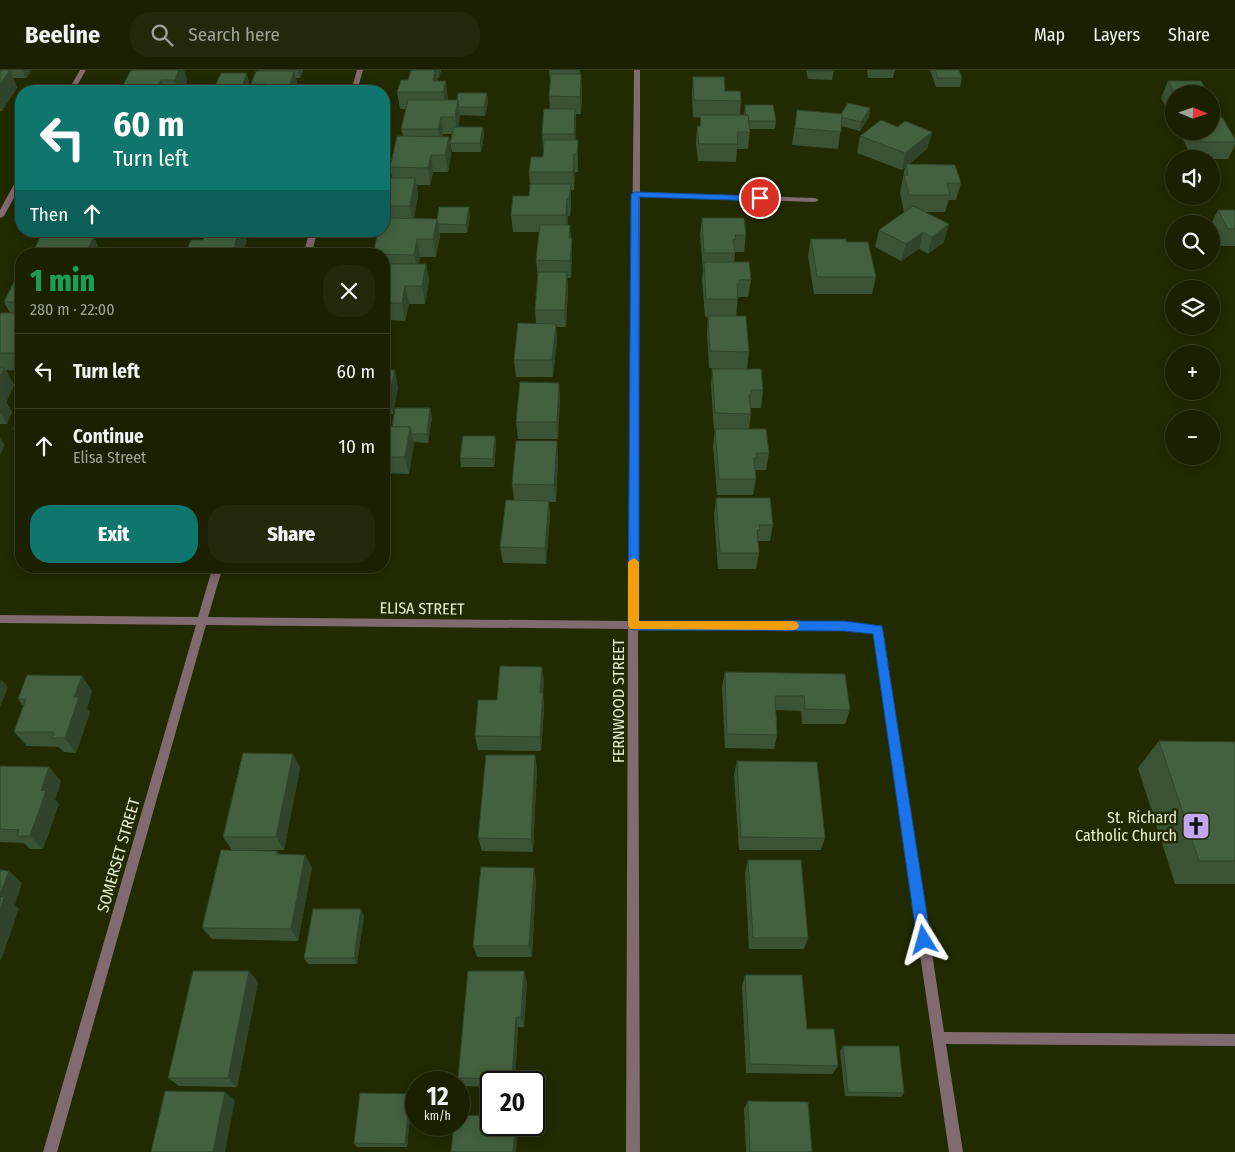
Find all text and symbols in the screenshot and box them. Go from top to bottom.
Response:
search box [130,12,480,57]
text: Beeline [25,21,100,49]
icon: search [148,21,176,49]
text: Search here [188,23,280,46]
text: Map [1034,24,1065,46]
text: Layers [1093,24,1140,46]
text: Share [1168,24,1210,46]
north arrow [1165,85,1220,140]
map controls [1165,85,1220,465]
text: 60 m [113,103,184,145]
icon: left [30,105,95,170]
text: Turn left [113,145,189,172]
button: sound [1165,150,1220,205]
pin [739,177,781,219]
icon: arrive [746,184,774,212]
icon: ahead [78,200,106,228]
text: Then [30,203,68,226]
button: search [1165,215,1220,270]
text: 1 min [30,263,95,299]
button: close [323,265,375,317]
button: layers [1165,280,1220,335]
text: 280 m · 22:00 [30,300,115,319]
button: + [1165,345,1220,400]
icon: left [30,357,58,385]
text: Turn left [73,360,140,383]
text: 60 m [337,360,375,383]
button: − [1165,410,1220,465]
text: Continue [73,425,144,448]
icon: ahead [30,432,58,460]
text: 10 m [339,435,375,458]
text: Elisa Street [73,448,146,467]
button: Exit [30,505,198,563]
button: Share [208,505,375,563]
street label: ELISA STREET [379,598,465,619]
street label: FERNWOOD STREET [609,638,628,763]
street label: SOMERSET STREET [93,795,144,915]
place label: St. Richard Catholic Church [1075,808,1177,845]
church icon: St. Richard Catholic Church [1181,811,1211,841]
position arrow [897,913,949,965]
speed limit sign: 20 [480,1071,545,1136]
text: 12 [426,1082,449,1112]
text: km/h [424,1109,451,1123]

